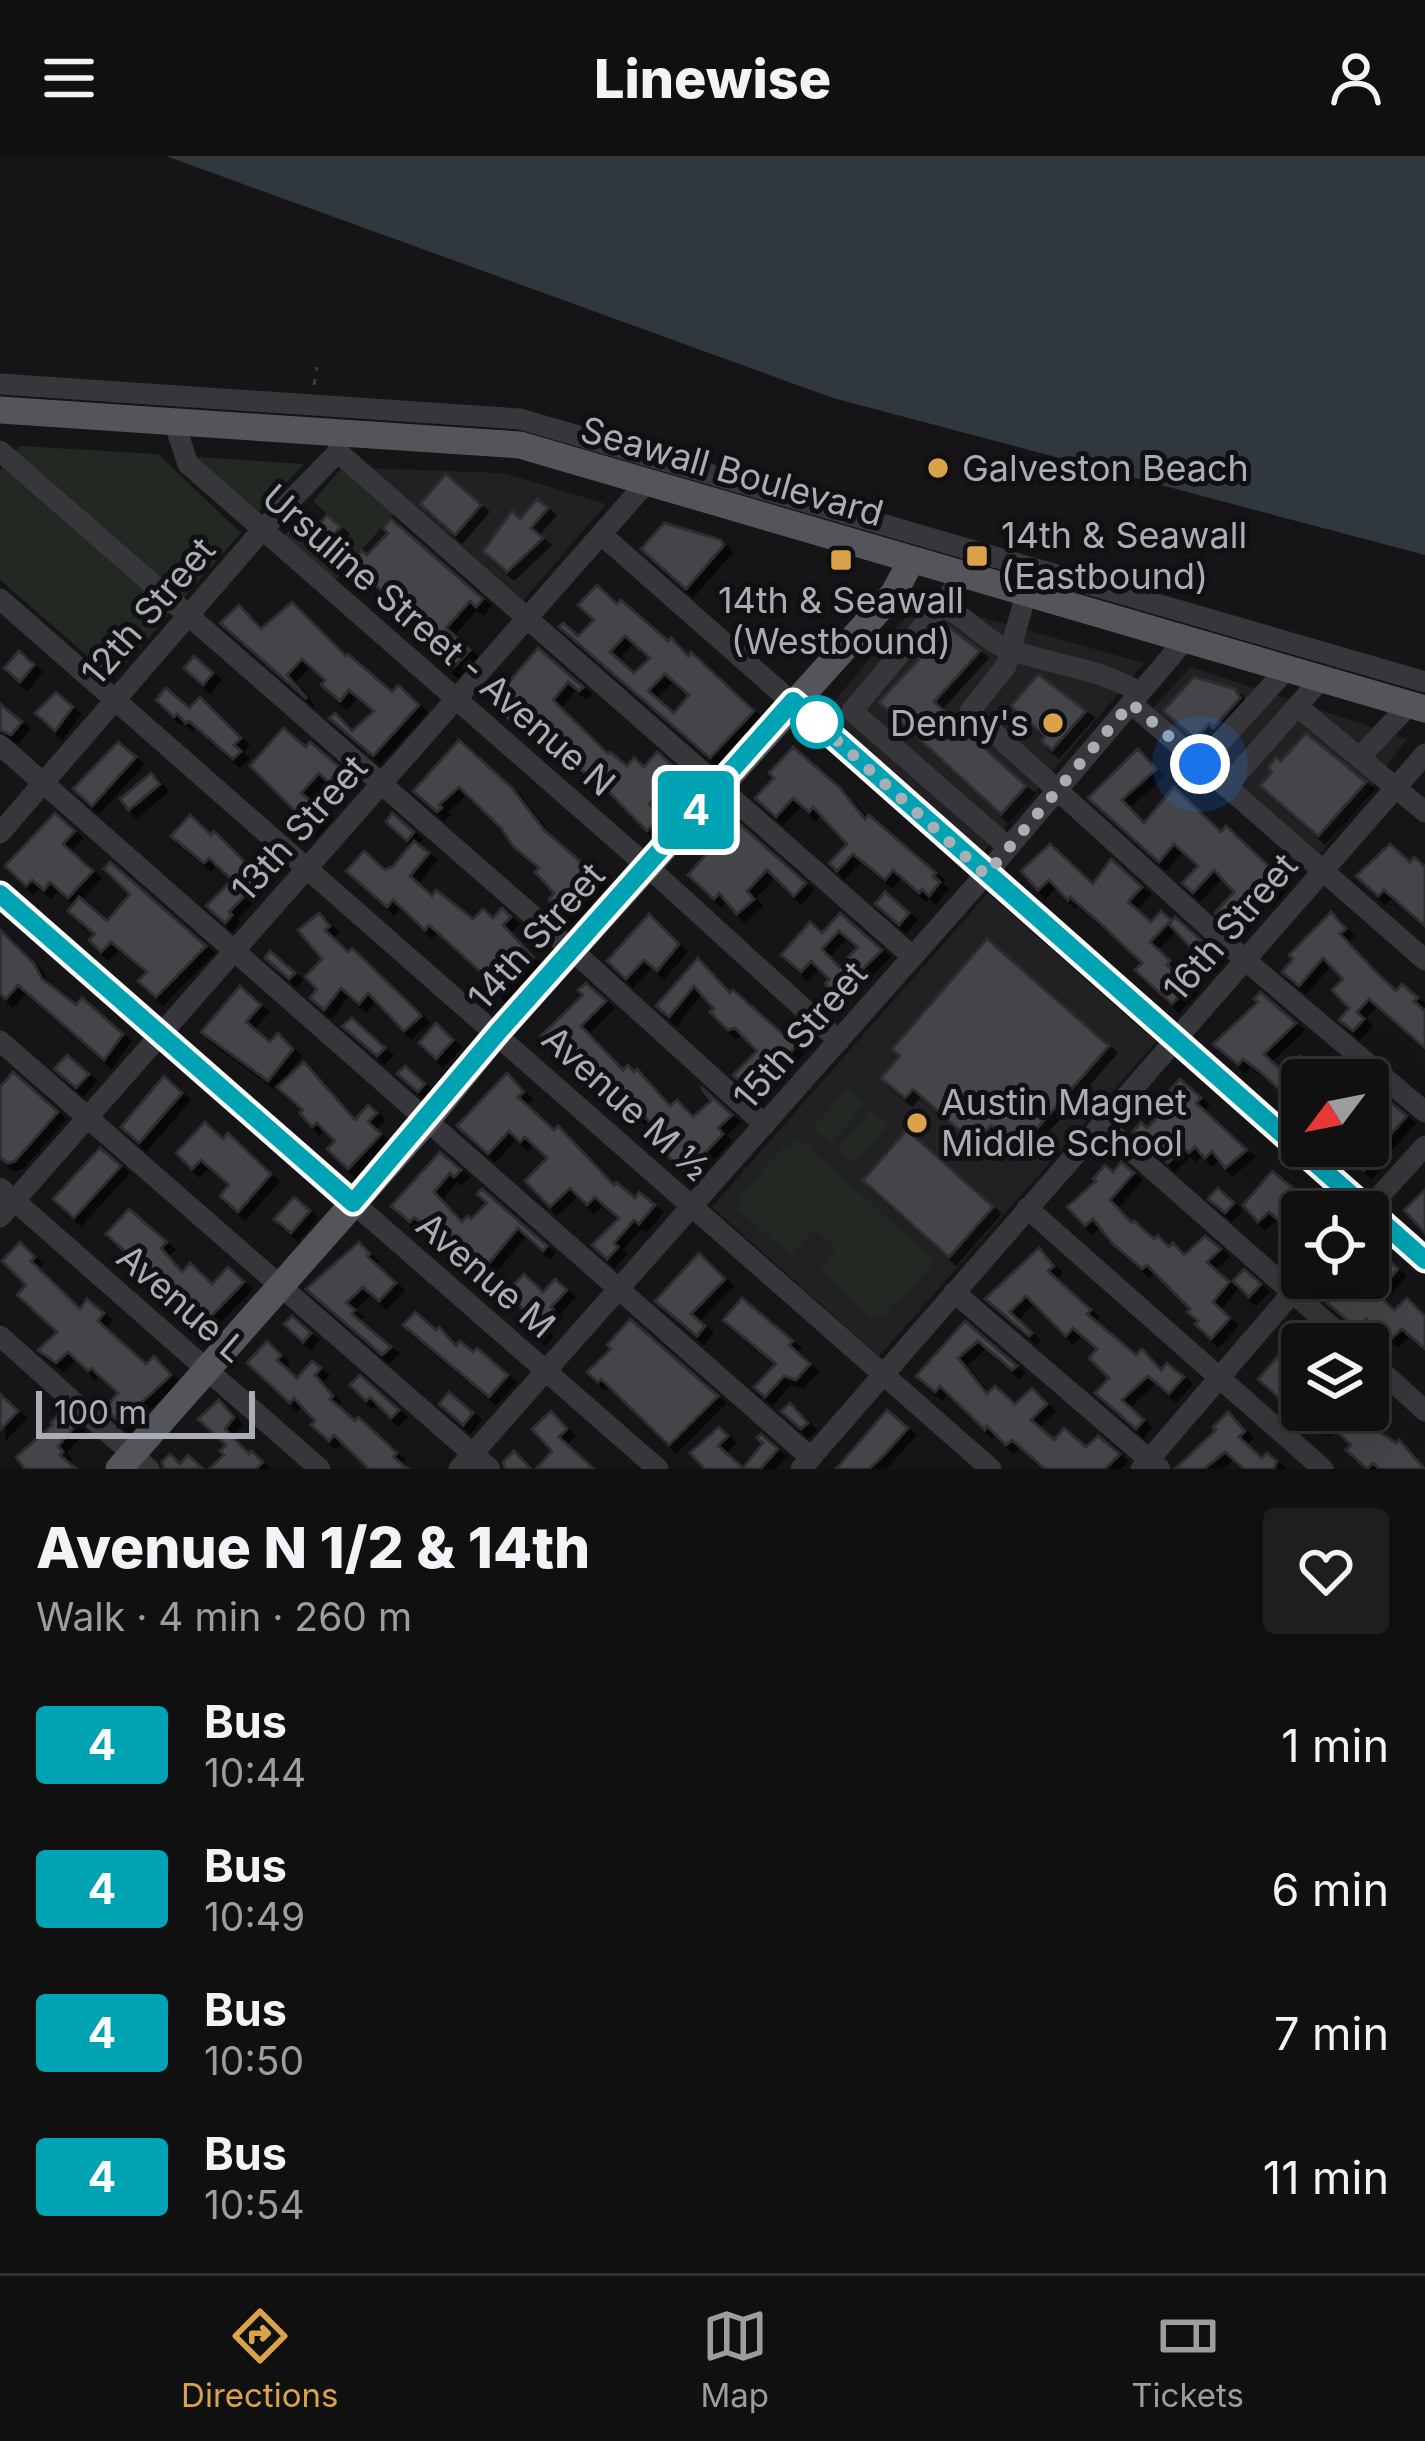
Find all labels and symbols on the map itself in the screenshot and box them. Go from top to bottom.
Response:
street label: Seawall Boulevard [576,407,888,535]
place label: Galveston Beach [962,446,1249,490]
marker: Galveston Beach [925,455,951,481]
street label: Ursuline Street - Avenue N [254,475,624,805]
place label: 14th & Seawall (Eastbound) [1001,513,1247,598]
street label: 12th Street [72,528,224,694]
marker: 14th & Seawall (Eastbound) [964,543,990,569]
marker: 14th & Seawall (Westbound) [828,547,854,573]
place label: 14th & Seawall (Westbound) [718,578,964,663]
unlabelled marker [792,697,842,747]
place label: Denny's [890,701,1029,745]
marker: Denny's [1040,710,1066,736]
your location [1170,734,1230,794]
street label: 13th Street [222,746,376,910]
line badge: 4 [657,771,735,849]
street label: 16th Street [1154,844,1306,1010]
street label: 14th Street [459,853,614,1019]
street label: 15th Street [724,952,876,1118]
street label: Avenue M ½ [533,1016,719,1190]
north arrow [1281,1059,1389,1167]
place label: Austin Magnet Middle School [941,1080,1187,1165]
marker: Austin Magnet Middle School [904,1110,930,1136]
street label: Avenue M [408,1203,564,1347]
street label: Avenue L [108,1235,256,1371]
scale bar [36,1385,255,1438]

